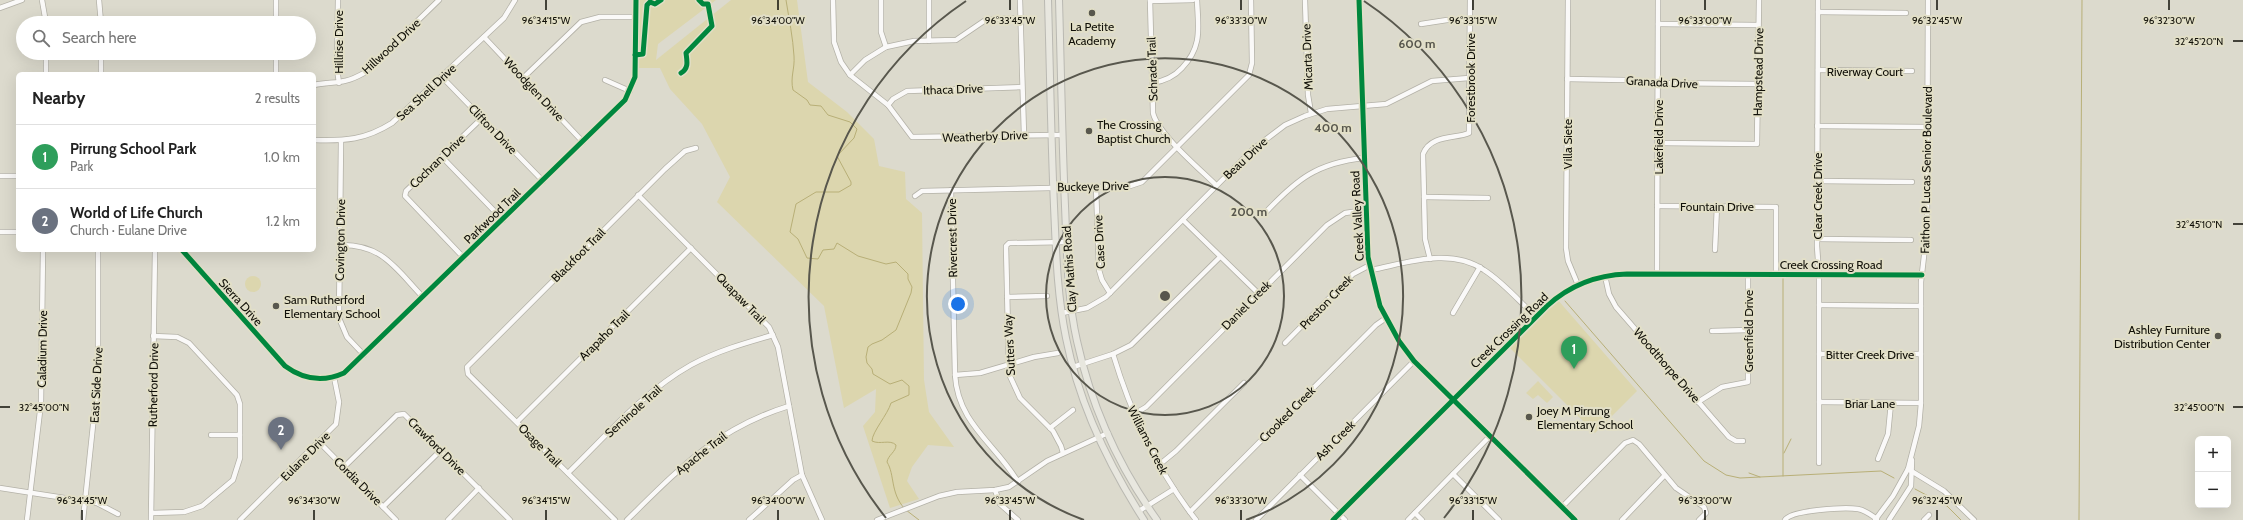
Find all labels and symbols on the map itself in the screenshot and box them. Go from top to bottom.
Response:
marker: La Petite Academy [1087,8,1097,18]
street label: Hillrise Drive [331,10,346,74]
text: 96°34'15"W [522,14,571,27]
text: 96°34'00"W [751,14,805,27]
text: 96°33'45"W [985,14,1036,27]
text: 96°33'30"W [1215,14,1267,27]
text: 96°33'15"W [1449,14,1498,27]
text: 96°33'00"W [1678,14,1732,27]
text: 96°32'45"W [1912,14,1963,27]
text: 96°32'30"W [2143,14,2195,27]
street label: Hillwood Drive [359,15,423,77]
place label: La Petite Academy [1068,19,1116,48]
street label: Micarta Drive [1298,23,1316,91]
street label: Hampstead Drive [1750,28,1766,116]
street label: Forestbrook Drive [1463,33,1478,123]
text: 32°45'20"N [2175,35,2223,48]
text: 600 m [1399,36,1435,51]
street label: Schrade Trail [1143,37,1161,101]
street label: Woodglen Drive [501,54,567,124]
street label: Sea Shell Drive [393,60,459,124]
street label: Riverway Court [1827,64,1903,79]
street label: Granada Drive [1626,73,1698,91]
street label: Ithaca Drive [923,80,983,98]
street label: Faithon P Lucas Senior Boulevard [1917,86,1935,254]
street label: Lakefield Drive [1651,100,1666,174]
street label: Clifton Drive [465,101,521,157]
place label: The Crossing Baptist Church [1097,117,1171,146]
street label: Villa Siete [1560,119,1575,169]
text: 400 m [1314,120,1352,135]
marker: The Crossing Baptist Church [1084,126,1094,136]
street label: Weatherby Drive [942,127,1028,145]
street label: Cochran Drive [406,131,468,191]
street label: Beau Drive [1220,134,1270,182]
street label: Clear Creek Drive [1810,153,1825,239]
street label: Creek Valley Road [1347,170,1367,262]
street label: Buckeye Drive [1057,178,1129,194]
street label: Parkwood Trail [461,185,524,247]
street label: Rivercrest Drive [944,198,960,278]
street label: Covington Drive [332,199,348,281]
street label: Fountain Drive [1680,199,1754,214]
text: 200 m [1231,204,1267,219]
street label: Case Drive [1090,215,1108,269]
text: 32°45'10"N [2176,218,2222,231]
street label: Blackfoot Trail [548,225,608,285]
street label: Clay Mathis Road [1058,225,1080,313]
street label: Creek Crossing Road [1780,257,1882,272]
street label: Quapaw Trail [713,269,769,327]
street label: Preston Creek [1296,271,1356,332]
street label: Sierra Drive [216,275,266,329]
street label: Daniel Creek [1218,277,1274,333]
centre of rings [1158,289,1172,303]
street label: Creek Crossing Road [1467,289,1551,371]
street label: Greenfield Drive [1741,290,1756,372]
place label: Sam Rutherford Elementary School [284,292,380,321]
your location [948,294,968,314]
marker: Sam Rutherford Elementary School [271,301,281,311]
street label: Arapaho Trail [576,306,633,363]
street label: Caladium Drive [34,310,50,388]
street label: Sutters Way [1000,314,1018,376]
place label: Ashley Furniture Distribution Center [2114,322,2210,351]
street label: Woodthorpe Drive [1630,325,1704,405]
marker: Ashley Furniture Distribution Center [2213,331,2223,341]
pin: 1 [1561,336,1587,369]
street label: Rutherford Drive [145,343,161,427]
street label: East Side Drive [87,347,105,423]
street label: Bitter Creek Drive [1826,347,1914,362]
street label: Seminole Trail [601,381,665,440]
street label: Crooked Creek [1256,382,1319,445]
street label: Briar Lane [1845,396,1895,411]
text: 32°45'00"N [19,401,69,414]
text: 32°45'00"N [2174,401,2224,414]
street label: Williams Creek [1124,403,1172,477]
place label: Joey M Pirrung Elementary School [1536,403,1633,432]
marker: Joey M Pirrung Elementary School [1524,412,1534,422]
street label: Crawford Drive [405,414,469,478]
pin: 2 [268,417,294,450]
street label: Ash Creek [1312,417,1358,463]
street label: Osage Trail [515,420,565,470]
street label: Eulane Drive [277,428,333,484]
street label: Apache Trail [672,428,730,478]
street label: Cordia Drive [331,454,385,508]
text: 96°34'45"W [57,494,108,507]
text: 96°34'30"W [288,494,341,507]
text: 96°34'15"W [522,494,571,507]
text: 96°34'00"W [751,494,805,507]
text: 96°33'45"W [985,494,1036,507]
text: 96°33'30"W [1215,494,1267,507]
text: 96°33'15"W [1449,494,1498,507]
text: 96°33'00"W [1678,494,1732,507]
text: 96°32'45"W [1912,494,1963,507]

